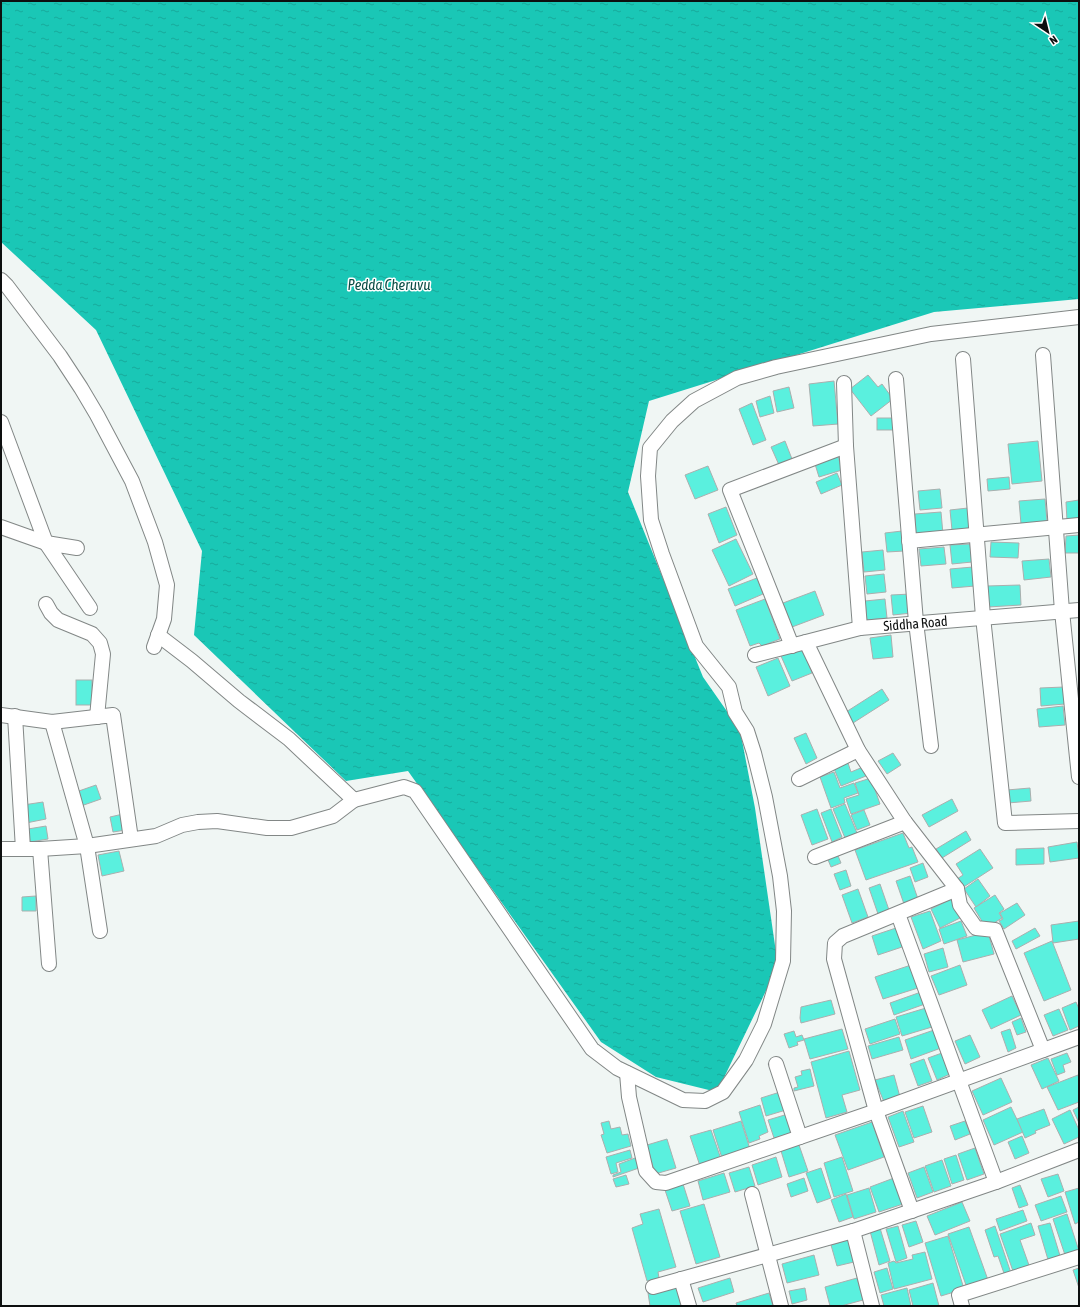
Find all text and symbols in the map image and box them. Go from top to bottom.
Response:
north arrow [1028,12,1068,52]
text: N [1048,33,1060,47]
water label: Pedda Cheruvu [348,276,430,293]
street label: Siddha Road [883,613,948,634]

